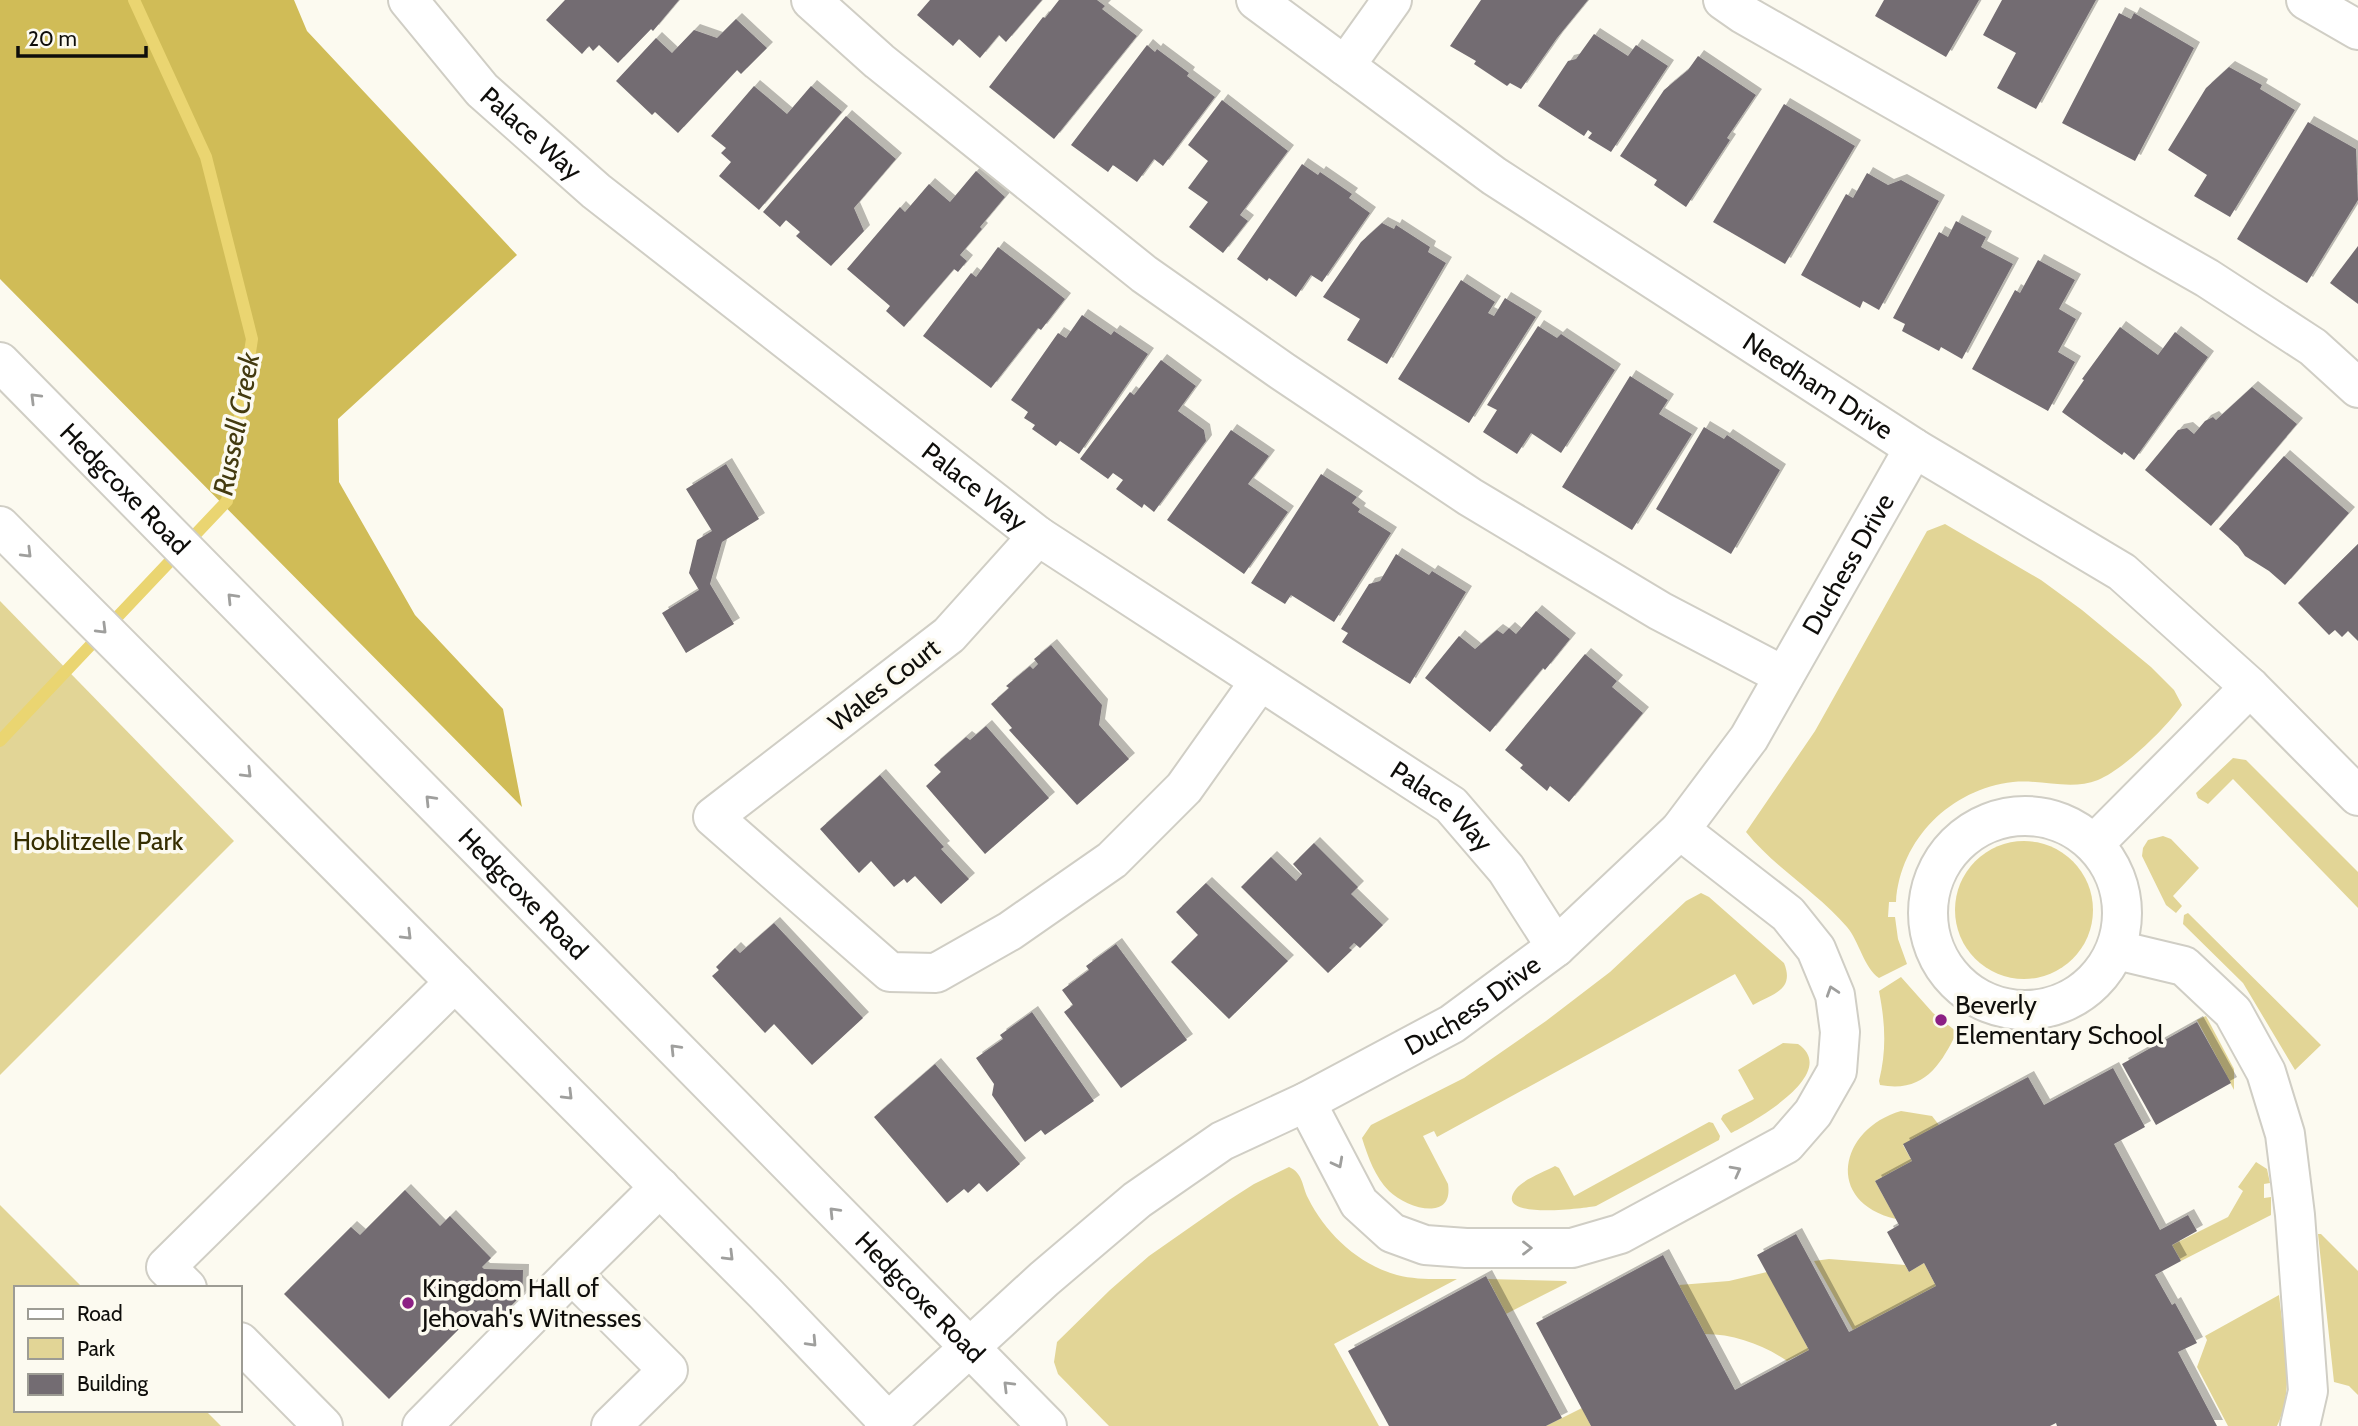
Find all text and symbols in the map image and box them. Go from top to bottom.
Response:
scale bar [18,14,145,58]
text: 20 m [28,26,77,51]
street label: Palace Way [474,80,588,187]
street label: Needham Drive [1737,325,1899,446]
water label: Russell Creek [206,349,267,498]
one-way arrow [30,393,43,406]
street label: Hedgcoxe Road [53,416,196,561]
street label: Palace Way [915,435,1034,538]
street label: Duchess Drive [1795,488,1901,640]
one-way arrow [19,545,32,558]
one-way arrow [228,594,241,607]
one-way arrow [94,620,107,633]
street label: Wales Court [822,631,946,738]
street label: Palace Way [1384,754,1500,858]
one-way arrow [239,765,252,778]
one-way arrow [425,795,438,808]
street label: Hedgcoxe Road [452,821,595,966]
park label: Hoblitzelle Park [13,825,184,857]
one-way arrow [399,926,412,939]
street label: Duchess Drive [1399,948,1547,1062]
one-way arrow [1826,985,1840,997]
place label: Beverly Elementary School [1955,989,2163,1051]
marker: Beverly Elementary School [1933,1012,1949,1028]
one-way arrow [670,1045,683,1058]
one-way arrow [560,1087,573,1100]
one-way arrow [1329,1156,1343,1168]
one-way arrow [1729,1165,1742,1179]
one-way arrow [830,1207,843,1220]
street label: Hedgcoxe Road [849,1225,992,1370]
one-way arrow [1522,1240,1533,1256]
one-way arrow [721,1248,734,1261]
place label: Kingdom Hall of Jehovah's Witnesses [421,1272,642,1334]
legend [14,1286,242,1412]
marker: Kingdom Hall of Jehovah's Witnesses [400,1295,416,1311]
text: Road [77,1301,123,1326]
one-way arrow [804,1334,817,1347]
text: Park [77,1336,115,1361]
text: Building [77,1371,149,1396]
one-way arrow [1003,1382,1016,1395]

